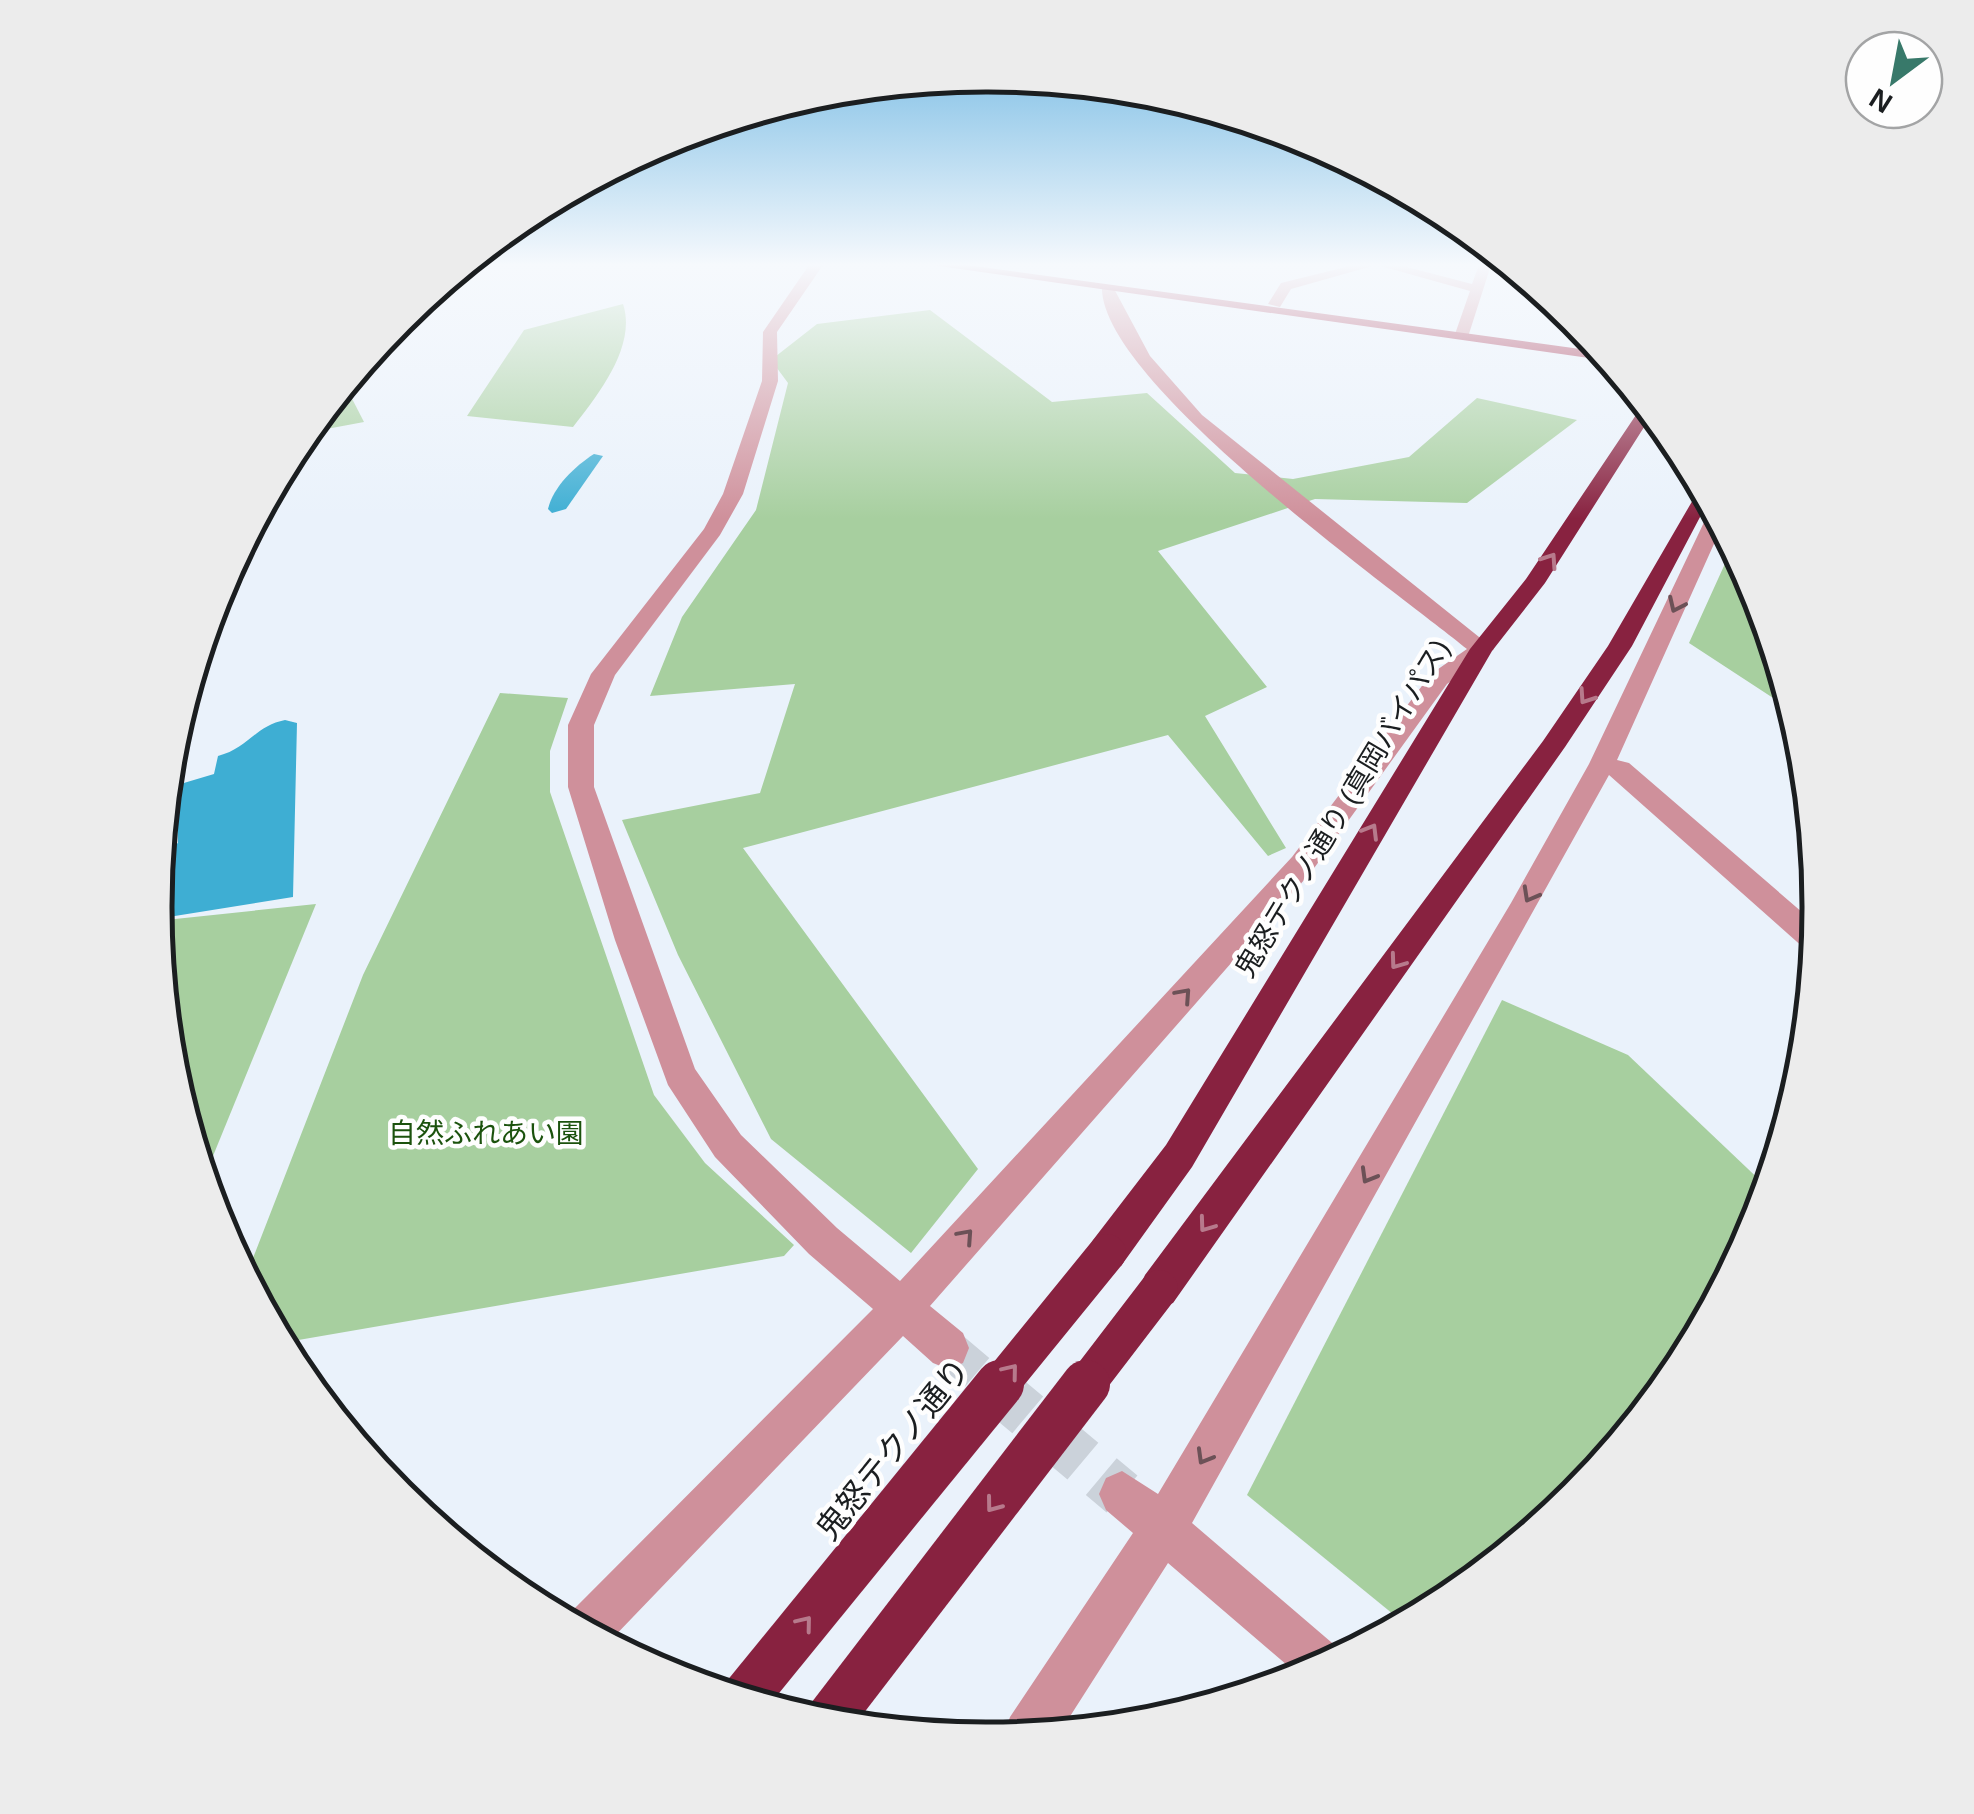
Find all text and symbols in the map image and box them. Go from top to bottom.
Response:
north arrow [1844,30,1944,130]
text: N [1864,82,1898,119]
one-way arrow [1537,553,1556,571]
one-way arrow [1668,595,1688,613]
street label: 鬼怒テクノ通り (真岡バイパス) [1229,634,1456,983]
one-way arrow [1580,685,1598,704]
one-way arrow [1359,824,1378,842]
one-way arrow [1523,884,1543,902]
one-way arrow [1392,951,1409,969]
one-way arrow [1172,988,1190,1007]
park label: 自然ふれあい園 [388,1118,584,1149]
one-way arrow [1360,1165,1380,1183]
one-way arrow [1200,1213,1218,1232]
one-way arrow [954,1229,972,1248]
street label: 鬼怒テクノ通り [809,1351,977,1547]
one-way arrow [999,1364,1017,1382]
one-way arrow [1197,1446,1217,1464]
one-way arrow [987,1494,1005,1512]
one-way arrow [794,1616,812,1634]

